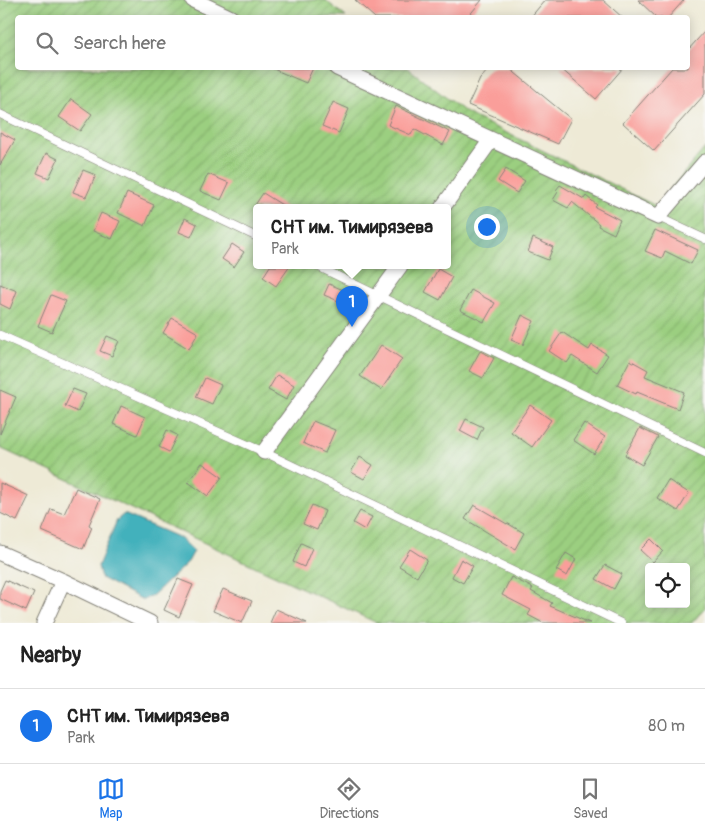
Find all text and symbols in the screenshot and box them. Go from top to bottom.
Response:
search box [15,15,690,70]
icon: search [33,29,61,57]
text: Search here [73,31,166,55]
popup [253,204,451,269]
your location [474,214,500,240]
text: СНТ им. Тимирязева [271,215,433,239]
text: Park [271,239,299,259]
pin: 1 [336,286,368,327]
map controls [645,563,690,608]
button: locate [645,563,690,608]
text: Nearby [20,642,81,669]
text: СНТ им. Тимирязева [67,704,229,728]
text: 1 [33,716,39,736]
text: 80 m [648,716,685,736]
text: Park [67,728,95,748]
tab: Map [97,775,125,822]
tab: Directions [319,775,379,822]
tab: Saved [573,775,608,822]

